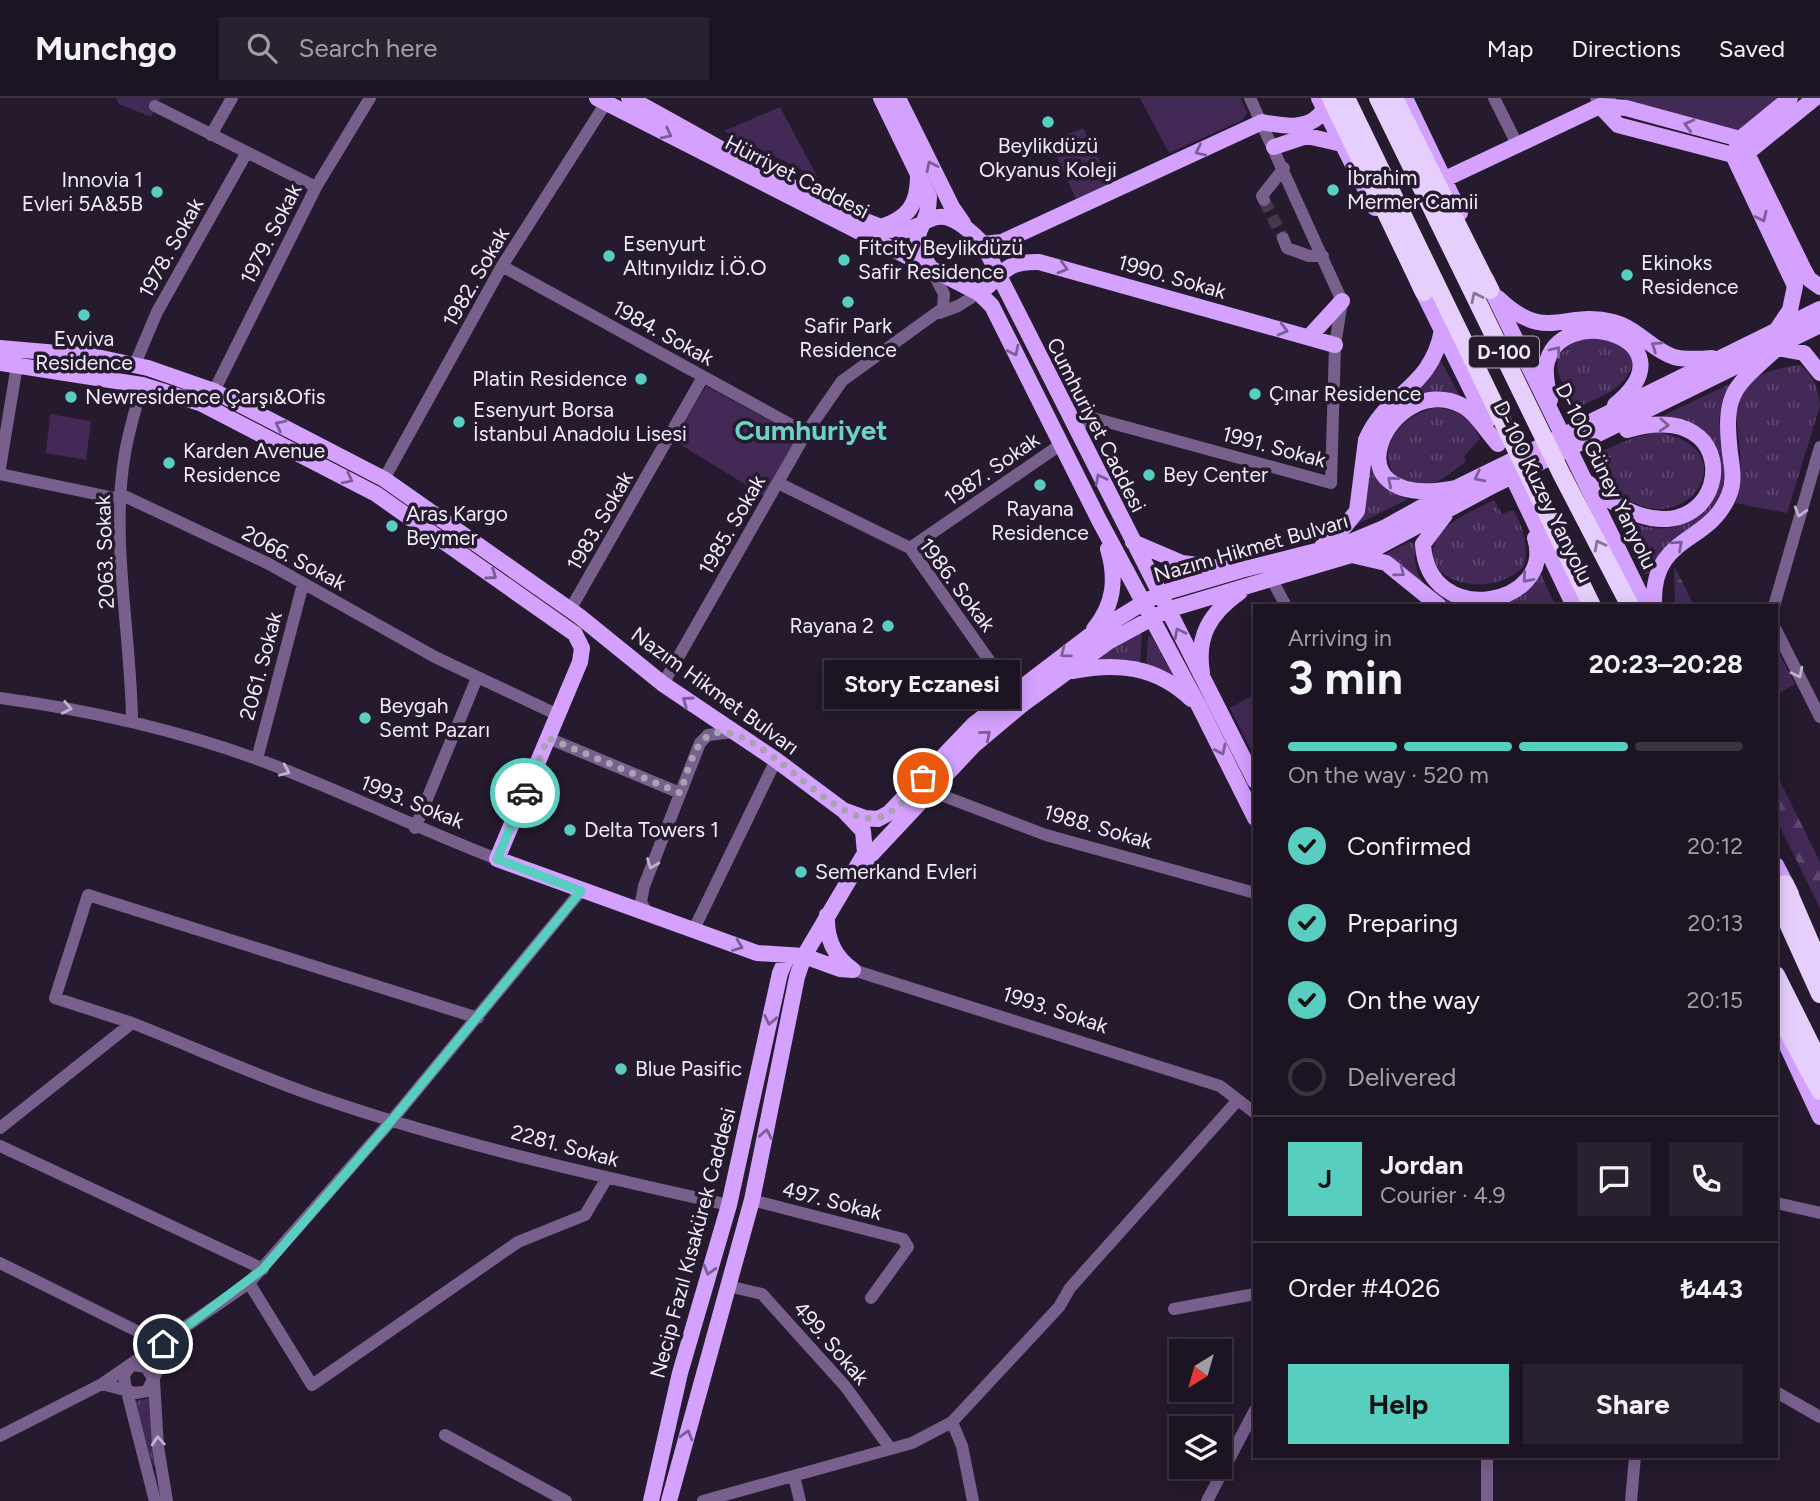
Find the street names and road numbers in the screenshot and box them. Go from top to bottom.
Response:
street label: Hürriyet Caddesi [721,129,874,224]
street label: 1979. Sokak [235,179,307,288]
street label: 1978. Sokak [133,193,209,302]
street label: 1982. Sokak [437,222,514,331]
street label: 1990. Sokak [1115,249,1230,304]
street label: 1984. Sokak [608,294,719,371]
street label: Cumhuriyet Caddesi [1042,334,1151,516]
road number: D-100 [1469,336,1539,368]
street label: D-100 Güney Yanyolu [1551,379,1662,573]
street label: D-100 Kuzey Yanyolu [1489,397,1598,587]
street label: 1991. Sokak [1219,421,1330,473]
street label: 1987. Sokak [939,426,1045,510]
street label: 1983. Sokak [561,466,638,575]
street label: 1985. Sokak [693,470,771,579]
street label: 2063. Sokak [90,494,119,609]
street label: Nazım Hikmet Bulvarı [1151,508,1351,587]
street label: 2066. Sokak [238,520,351,596]
street label: 1986. Sokak [914,533,1001,637]
street label: 2061. Sokak [234,608,287,723]
street label: Nazım Hikmet Bulvarı [627,621,804,760]
street label: 1993. Sokak [357,769,468,834]
street label: 1988. Sokak [1041,799,1156,854]
street label: 1993. Sokak [999,981,1112,1039]
street label: Necip Fazıl Kısakürek Caddesi [644,1105,741,1381]
street label: 2281. Sokak [509,1119,623,1172]
street label: 497. Sokak [780,1176,885,1225]
street label: 499. Sokak [788,1296,875,1390]

